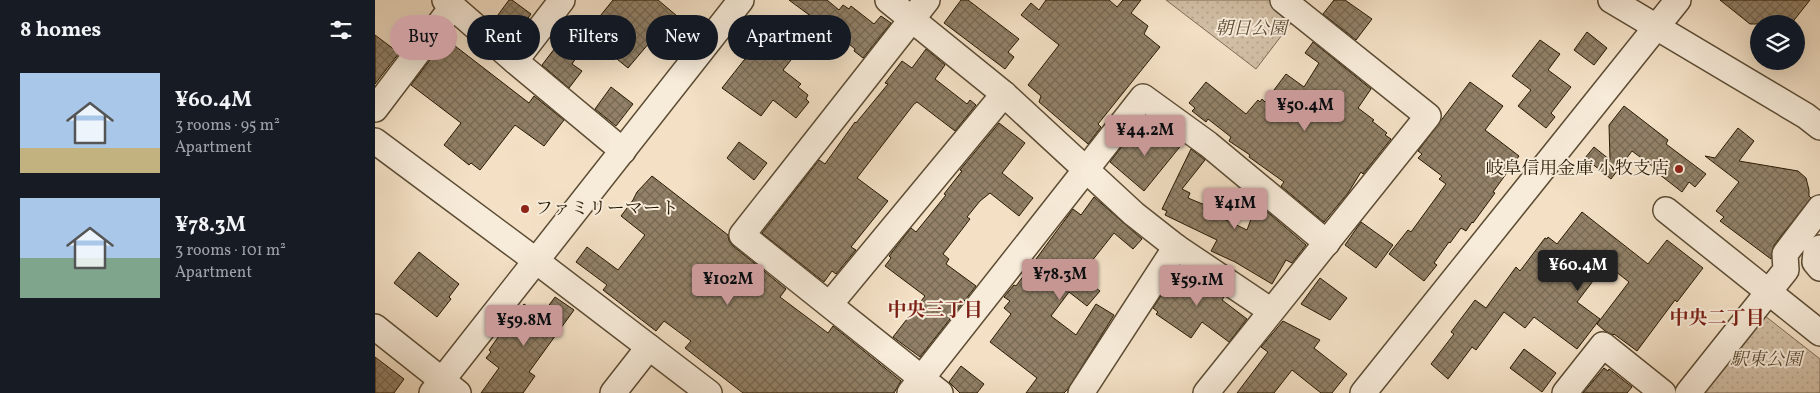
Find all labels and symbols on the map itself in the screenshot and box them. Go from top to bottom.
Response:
park label: 朝日公園 [1215,17,1290,42]
pin: ¥50.4M [1264,90,1346,132]
pin: ¥44.2M [1104,114,1186,157]
place label: 岐阜信用金庫 小牧支店 [1485,157,1669,182]
marker: 岐阜信用金庫 小牧支店 [1673,163,1685,175]
pin: ¥41M [1205,188,1265,230]
place label: ファミリーマート [535,197,679,222]
marker: ファミリーマート [519,203,531,215]
pin: ¥60.4M [1537,250,1619,292]
pin: ¥78.3M [1019,258,1101,301]
pin: ¥102M [693,264,763,306]
pin: ¥59.1M [1156,264,1238,307]
district label: 中央三丁目 [887,298,983,324]
pin: ¥59.8M [483,304,565,347]
district label: 中央二丁目 [1669,306,1765,332]
park label: 駅東公園 [1730,348,1805,373]

